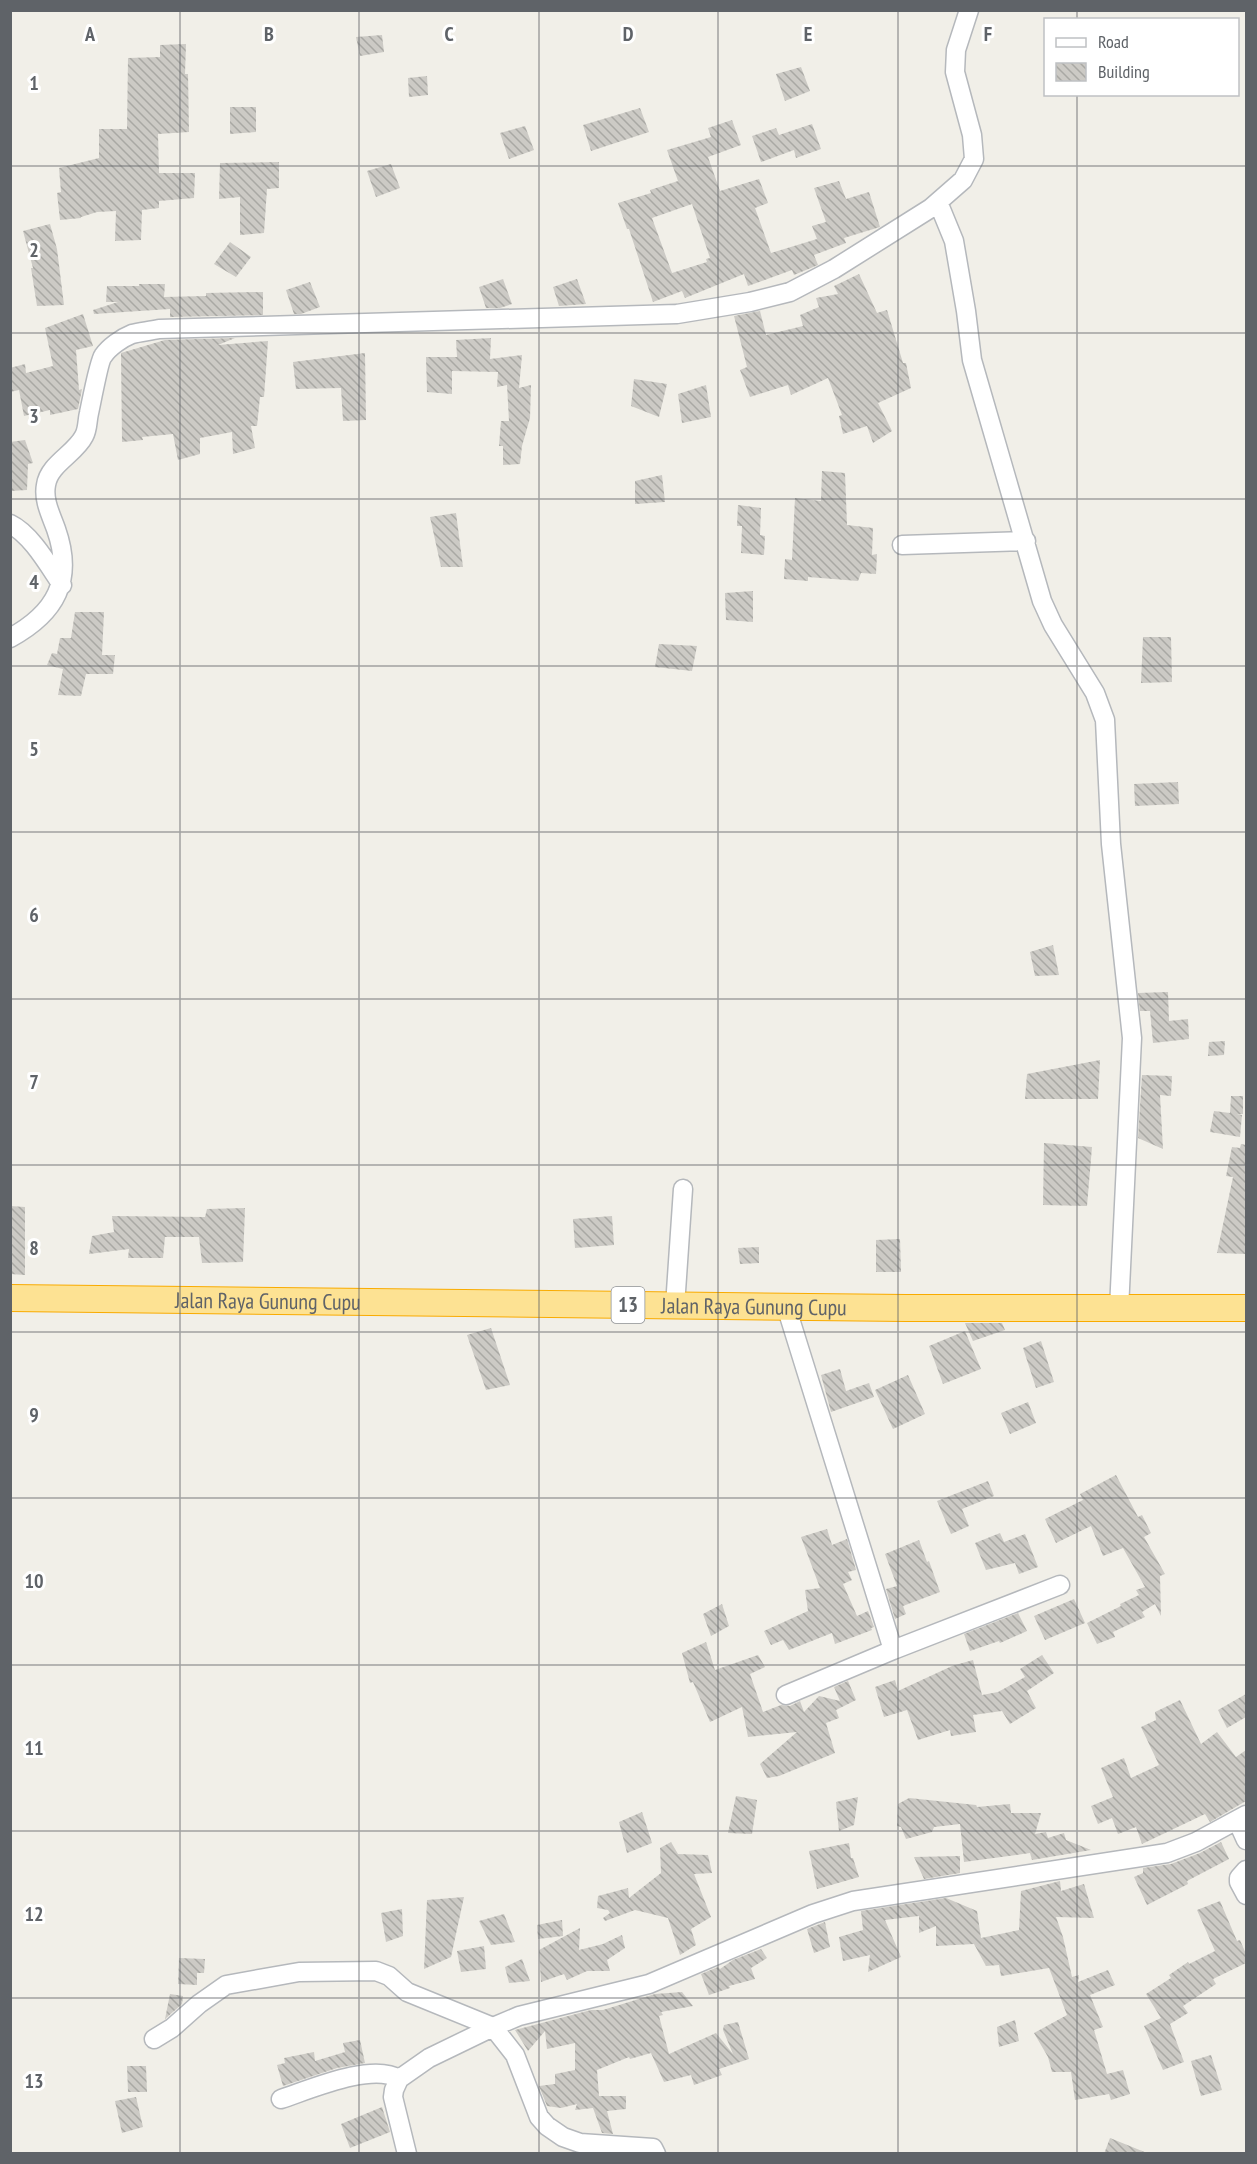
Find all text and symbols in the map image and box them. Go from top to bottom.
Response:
legend [1044,18,1239,96]
text: A [84,21,96,47]
text: B [264,21,274,47]
text: C [444,21,454,47]
text: D [623,21,634,47]
text: E [804,21,812,47]
text: F [984,21,992,47]
text: Road [1098,30,1129,53]
text: Building [1098,60,1150,83]
text: 1 [29,70,39,96]
text: 2 [29,237,39,263]
text: 3 [29,403,39,429]
text: 4 [29,569,39,595]
text: 5 [29,736,39,762]
text: 6 [29,902,39,928]
text: 7 [29,1069,39,1095]
text: 8 [29,1235,39,1261]
street label: Jalan Raya Gunung Cupu [174,1286,361,1316]
road number: 13 [612,1287,644,1323]
street label: Jalan Raya Gunung Cupu [660,1291,847,1321]
text: 9 [29,1402,39,1428]
text: 10 [24,1568,44,1594]
text: 11 [24,1735,44,1761]
text: 12 [24,1901,44,1927]
text: 13 [24,2068,44,2094]

